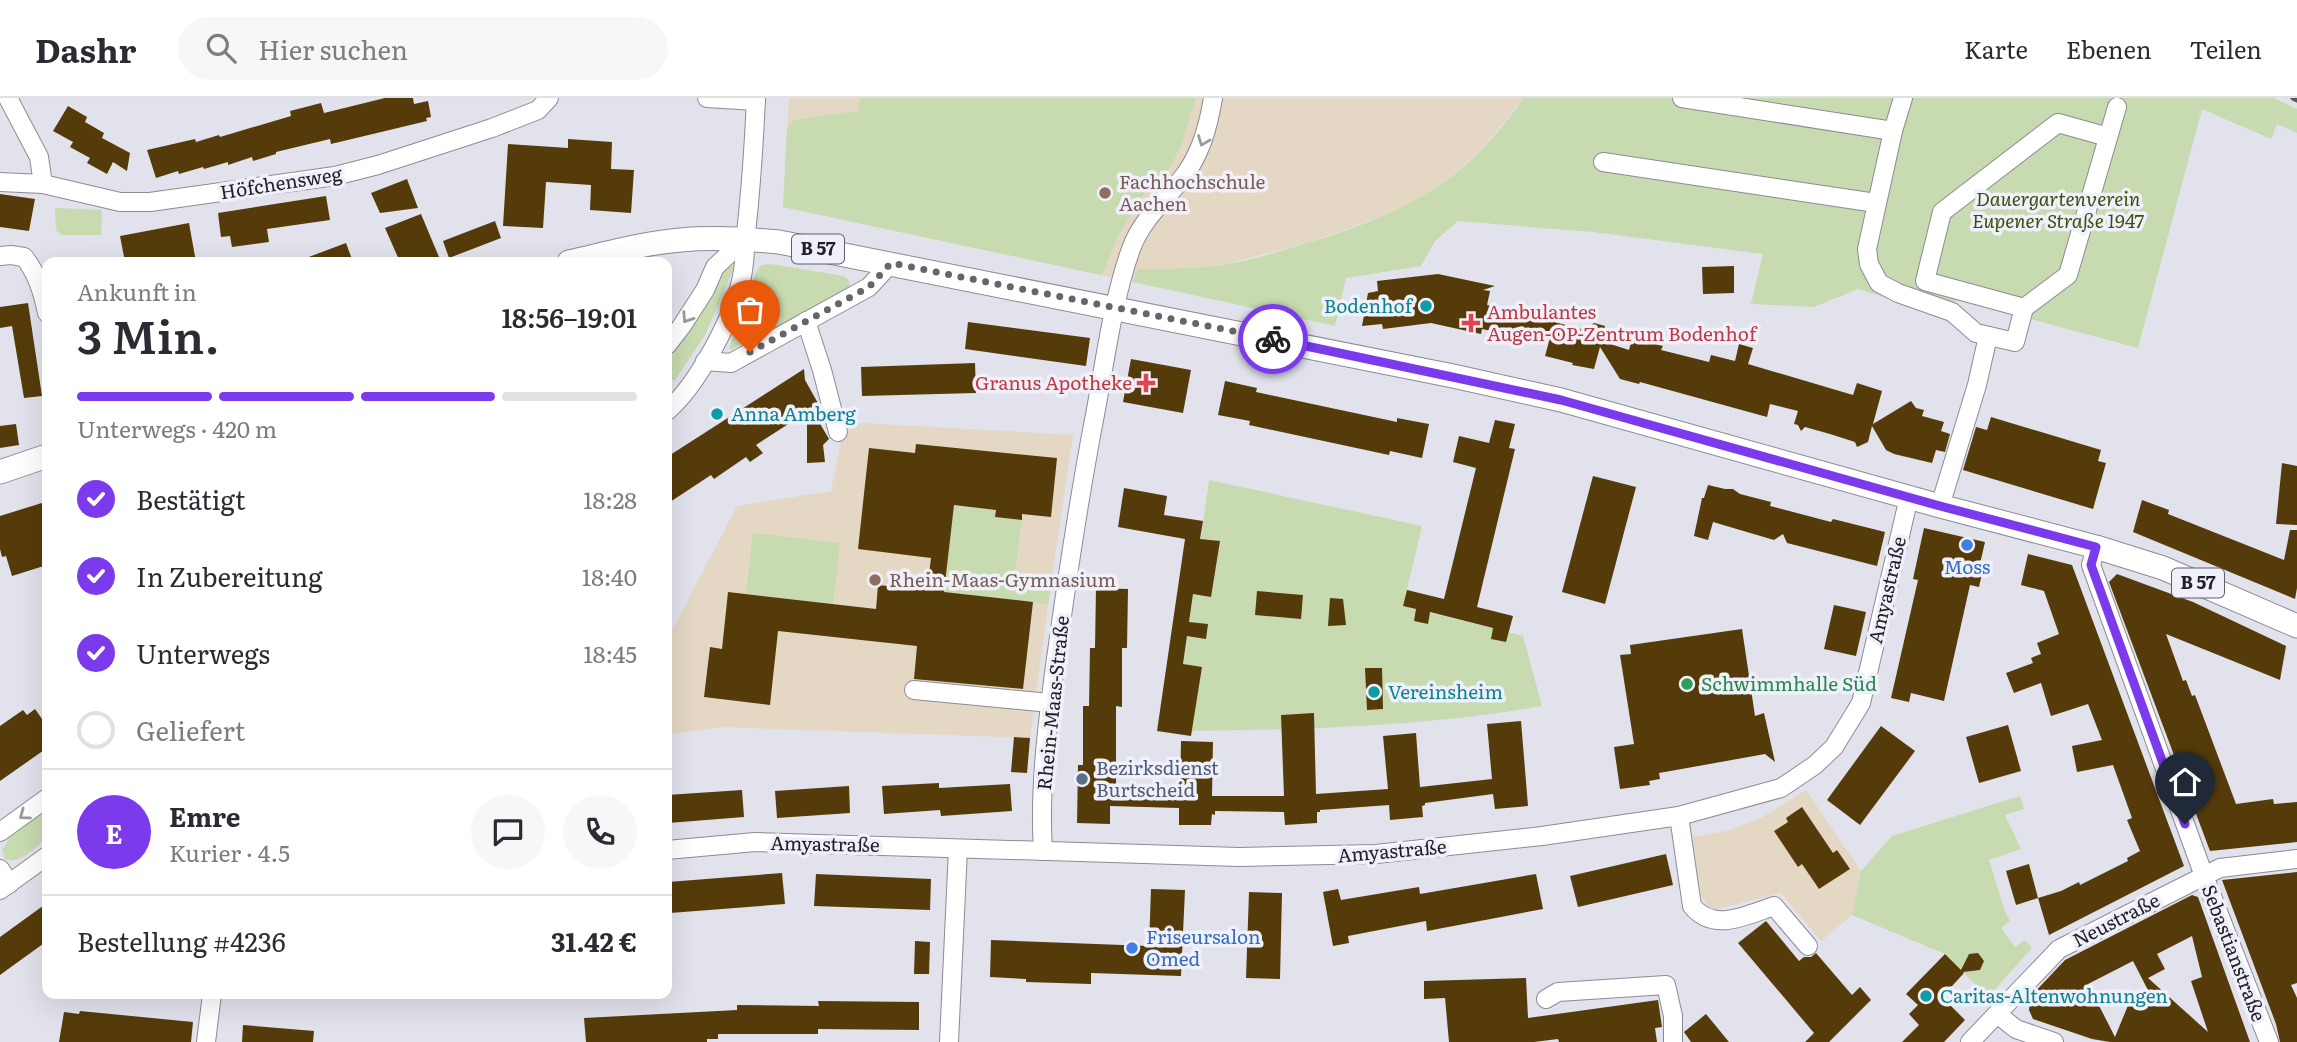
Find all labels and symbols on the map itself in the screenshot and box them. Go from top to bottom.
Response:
one-way arrow [1197,134,1211,146]
street label: Höfchensweg [218,159,344,205]
place label: Fachhochschule Aachen [1119,167,1266,217]
park label: Dauergartenverein Eupener Straße 1947 [1972,184,2144,234]
marker: Fachhochschule Aachen [1097,185,1113,201]
road number: B 57 [792,234,844,264]
pin [720,280,780,352]
place label: Bodenhof [1324,291,1414,319]
place label: Ambulantes Augen-OP-Zentrum Bodenhof [1487,297,1758,347]
marker: Bodenhof [1418,298,1434,314]
courier [1238,304,1308,374]
one-way arrow [682,311,695,324]
marker: Ambulantes Augen-OP-Zentrum Bodenhof [1461,313,1481,333]
place label: Granus Apotheke [975,368,1132,396]
marker: Granus Apotheke [1138,375,1154,391]
place label: Anna Amberg [731,399,856,427]
marker: Anna Amberg [709,406,725,422]
street label: Amyastraße [1860,533,1912,646]
marker: Moss [1959,537,1975,553]
place label: Moss [1944,552,1991,580]
place label: Rhein-Maas-Gymnasium [889,565,1116,593]
road number: B 57 [2172,569,2224,598]
marker: Rhein-Maas-Gymnasium [867,572,883,588]
street label: Rhein-Maas-Straße [1029,614,1075,792]
place label: Schwimmhalle Süd [1701,669,1877,697]
marker: Schwimmhalle Süd [1679,676,1695,692]
place label: Vereinsheim [1388,677,1503,705]
marker: Vereinsheim [1366,684,1382,700]
pin [2155,752,2215,824]
place label: Bezirksdienst Burtscheid [1096,753,1219,803]
marker: Bezirksdienst Burtscheid [1074,771,1090,787]
one-way arrow [19,807,32,819]
street label: Amyastraße [770,828,880,858]
street label: Amyastraße [1336,831,1448,869]
street label: Sebastianstraße [2196,880,2274,1025]
street label: Neustraße [2067,885,2164,953]
place label: Friseursalon Omed [1146,922,1261,972]
marker: Friseursalon Omed [1124,940,1140,956]
place label: Caritas-Altenwohnungen [1940,981,2168,1009]
marker: Caritas-Altenwohnungen [1918,988,1934,1004]

